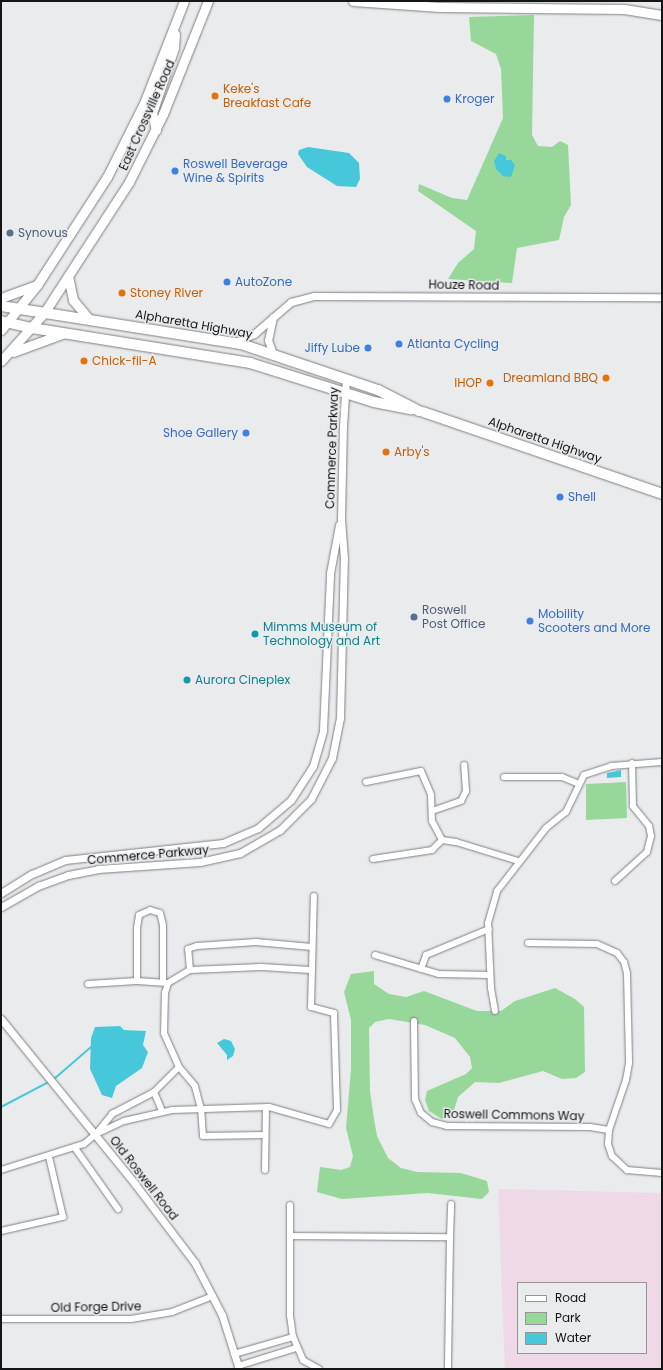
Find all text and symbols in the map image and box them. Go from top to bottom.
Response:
street label: East Crossville Road [116,57,178,173]
place label: Keke's Breakfast Cafe [223,82,311,110]
marker: Keke's Breakfast Cafe [210,91,220,101]
place label: Kroger [455,92,494,106]
marker: Kroger [442,94,452,104]
place label: Roswell Beverage Wine & Spirits [183,157,288,185]
marker: Roswell Beverage Wine & Spirits [170,166,180,176]
place label: Synovus [18,226,68,240]
marker: Synovus [5,228,15,238]
place label: AutoZone [235,275,292,289]
marker: AutoZone [222,277,232,287]
street label: Houze Road [428,277,500,293]
place label: Stoney River [130,286,203,300]
marker: Stoney River [117,288,127,298]
street label: Alpharetta Highway [134,307,254,341]
place label: Atlanta Cycling [407,337,499,351]
marker: Atlanta Cycling [394,339,404,349]
place label: Jiffy Lube [304,341,360,355]
marker: Jiffy Lube [363,343,373,353]
place label: Chick-fil-A [92,354,157,368]
marker: Chick-fil-A [79,356,89,366]
place label: Dreamland BBQ [503,371,598,385]
marker: Dreamland BBQ [601,373,611,383]
place label: IHOP [454,376,482,390]
marker: IHOP [485,378,495,388]
street label: Commerce Parkway [323,387,341,509]
street label: Alpharetta Highway [487,414,603,466]
place label: Shoe Gallery [163,426,238,440]
marker: Shoe Gallery [241,428,251,438]
place label: Arby's [394,445,430,459]
marker: Arby's [381,447,391,457]
place label: Shell [568,490,596,504]
marker: Shell [555,492,565,502]
place label: Roswell Post Office [422,603,485,631]
place label: Mobility Scooters and More [538,607,650,635]
marker: Roswell Post Office [409,612,419,622]
marker: Mobility Scooters and More [525,616,535,626]
place label: Mimms Museum of Technology and Art [263,620,380,648]
marker: Mimms Museum of Technology and Art [250,629,260,639]
place label: Aurora Cineplex [195,673,290,687]
marker: Aurora Cineplex [182,675,192,685]
street label: Commerce Parkway [87,843,209,867]
street label: Roswell Commons Way [444,1107,584,1123]
street label: Old Roswell Road [107,1133,181,1223]
legend [517,1282,647,1354]
text: Road [555,1289,586,1306]
street label: Old Forge Drive [51,1299,141,1315]
text: Park [555,1309,581,1326]
text: Water [555,1329,591,1346]

